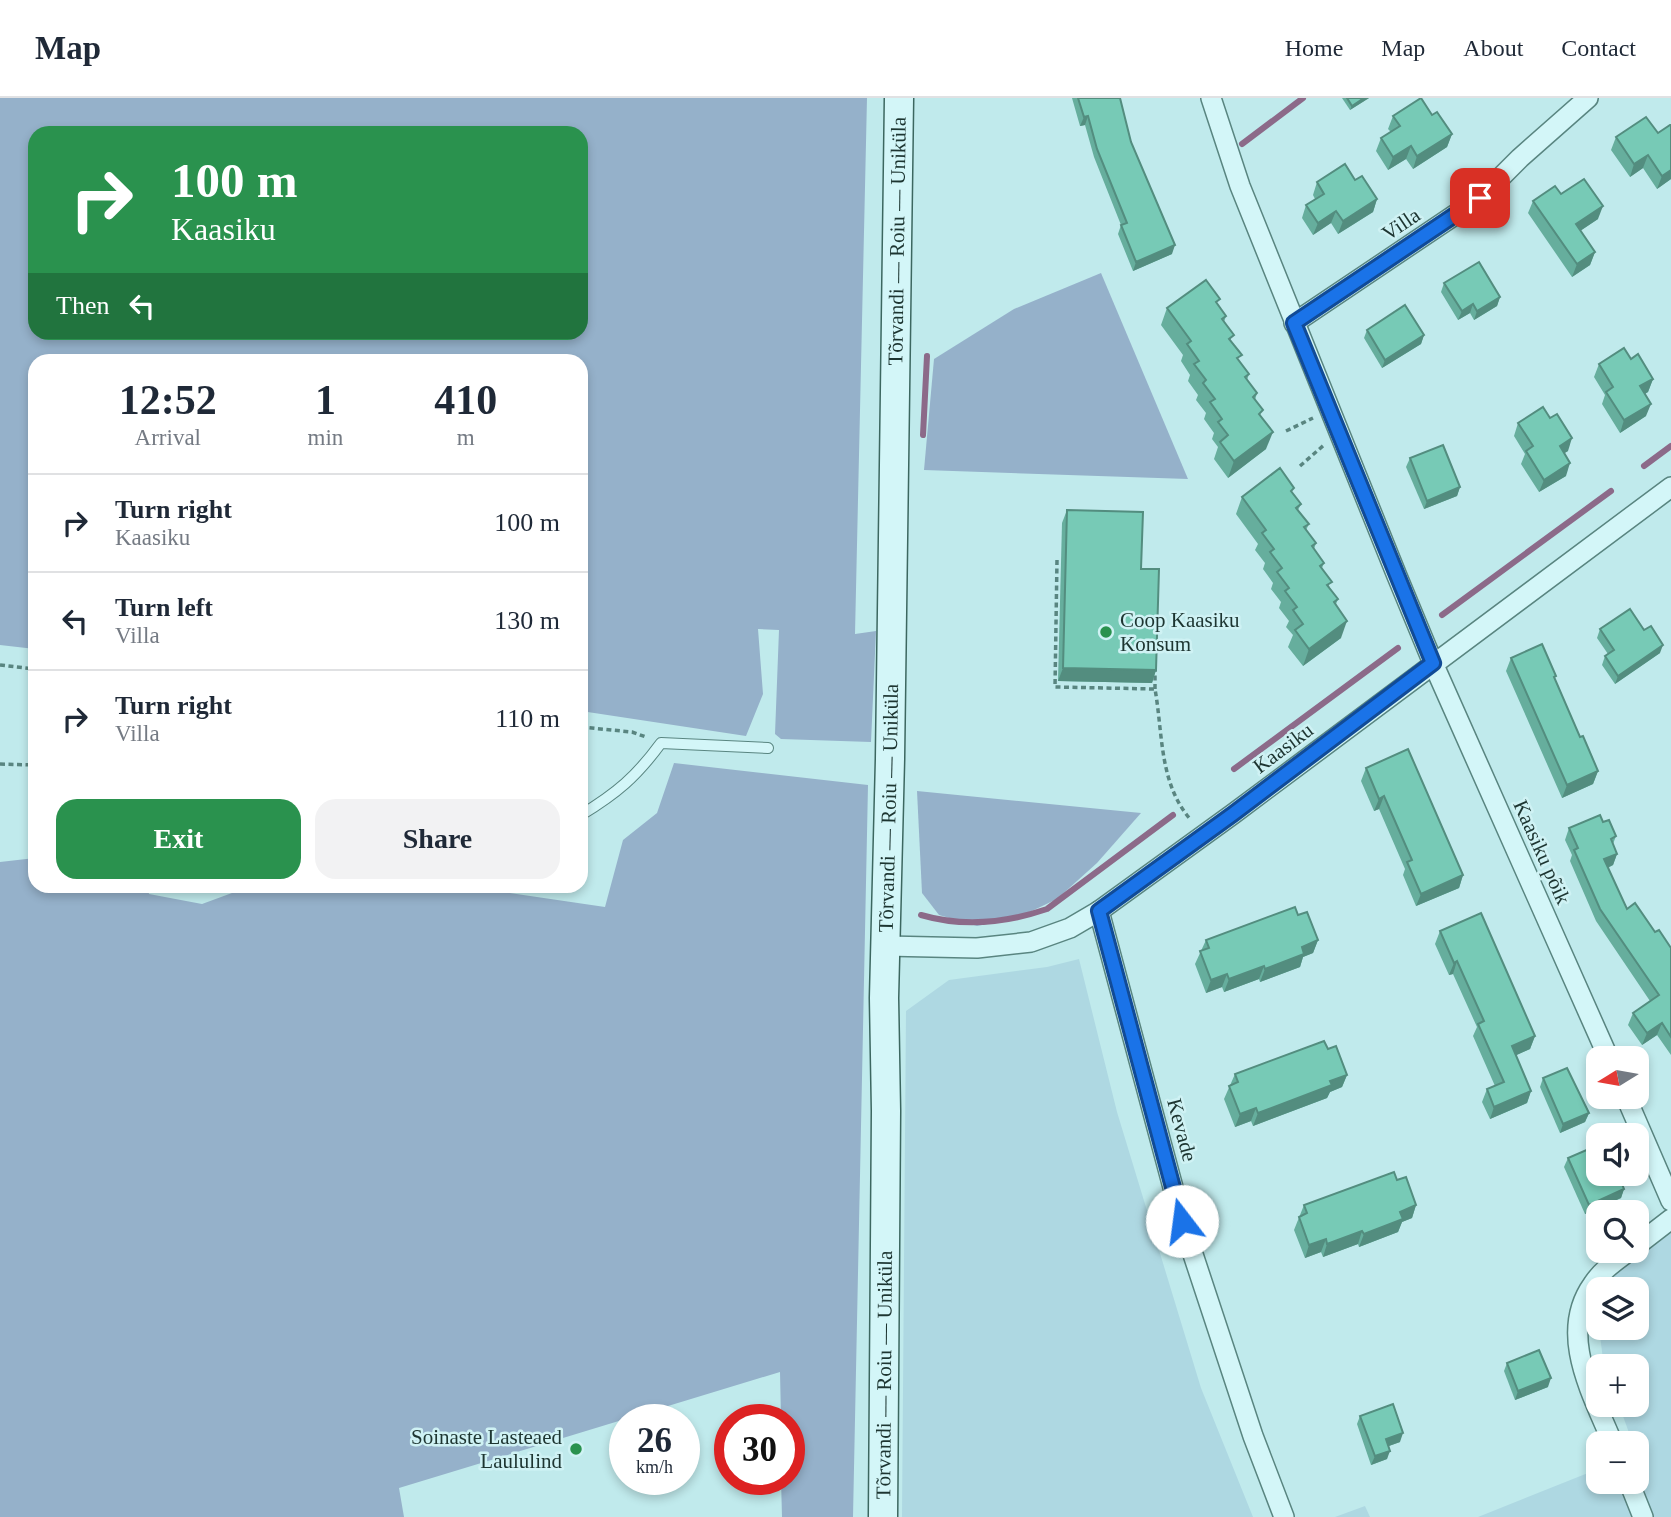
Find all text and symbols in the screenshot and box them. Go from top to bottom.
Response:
text: Map [35,30,101,66]
text: Home [1285,35,1343,61]
text: Map [1381,35,1425,61]
text: About [1463,35,1523,61]
text: Contact [1561,35,1636,61]
street label: Tõrvandi — Roiu — Uniküla [883,116,911,366]
text: 100 m [171,153,298,208]
icon: right [56,154,147,245]
pin [1450,168,1510,228]
icon: arrive [1461,179,1499,217]
street label: Villa [1377,202,1425,245]
text: Kaasiku [171,211,276,247]
icon: left [123,287,161,325]
text: Then [56,291,109,320]
text: 12:52 [119,377,217,423]
text: 1 [315,377,336,423]
text: 410 [434,377,497,423]
text: Arrival [135,425,201,450]
text: min [308,425,343,450]
text: m [457,425,475,450]
text: Turn right [115,495,232,524]
icon: right [56,504,94,542]
text: 100 m [494,508,560,537]
text: Kaasiku [115,525,190,550]
text: Turn left [115,593,213,622]
icon: left [56,602,94,640]
text: 130 m [494,606,560,635]
place label: Coop Kaasiku Konsum [1120,608,1240,656]
text: Villa [115,623,160,648]
marker: Coop Kaasiku Konsum [1098,624,1114,640]
street label: Tõrvandi — Roiu — Uniküla [874,683,903,933]
text: Turn right [115,691,232,720]
icon: right [56,700,94,738]
text: 110 m [495,704,560,733]
street label: Kaasiku [1248,717,1318,778]
text: Villa [115,721,160,746]
street label: Kaasiku põik [1508,796,1576,908]
button: Exit [56,799,301,879]
button: Share [315,799,560,879]
north arrow [1586,1046,1648,1110]
map controls [1586,1046,1649,1494]
street label: Kevade [1162,1096,1202,1164]
button: sound [1586,1123,1649,1186]
position arrow [1145,1184,1219,1258]
button: search [1586,1200,1649,1263]
street label: Tõrvandi — Roiu — Uniküla [871,1250,897,1499]
button: layers [1586,1277,1649,1340]
button: + [1586,1354,1649,1417]
speed limit sign: 30 [714,1404,805,1495]
text: 26 [637,1421,672,1460]
place label: Soinaste Lasteaed Laululind [411,1425,562,1473]
button: − [1586,1431,1649,1494]
marker: Soinaste Lasteaed Laululind [568,1441,584,1457]
text: km/h [636,1457,673,1477]

